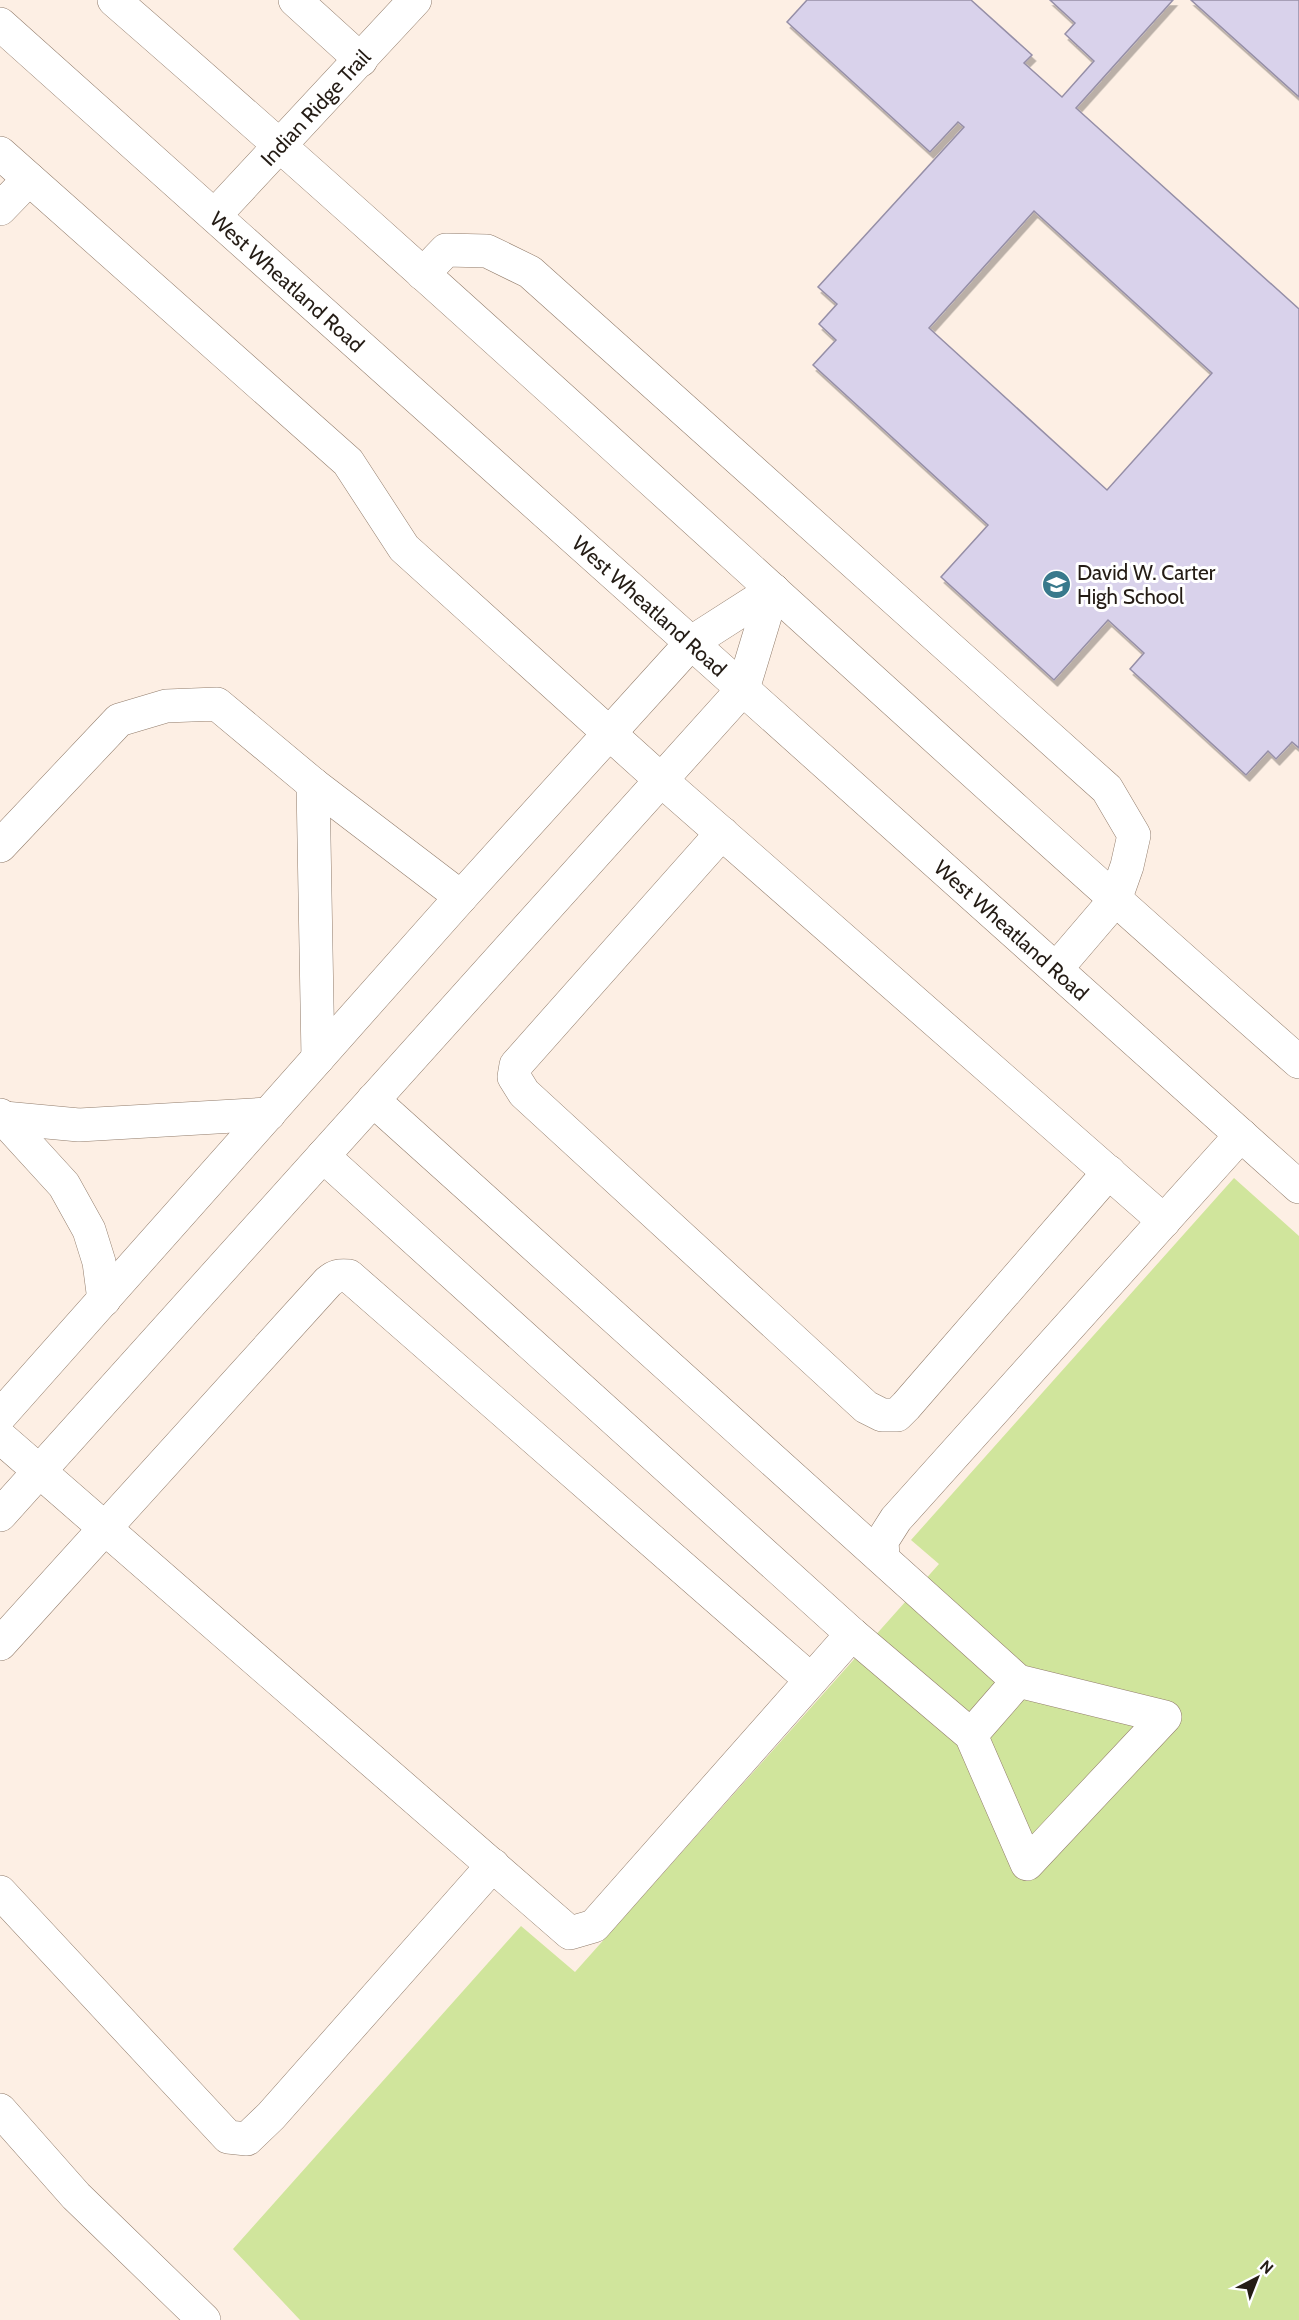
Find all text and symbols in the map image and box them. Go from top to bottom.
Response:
street label: Indian Ridge Trail [255,44,375,171]
street label: West Wheatland Road [205,206,370,357]
street label: West Wheatland Road [568,530,732,681]
place label: David W. Carter High School [1077,560,1216,609]
school or university icon: David W. Carter High School [1040,568,1072,600]
street label: West Wheatland Road [930,854,1094,1005]
north arrow [1227,2248,1287,2308]
text: N [1256,2256,1277,2278]

